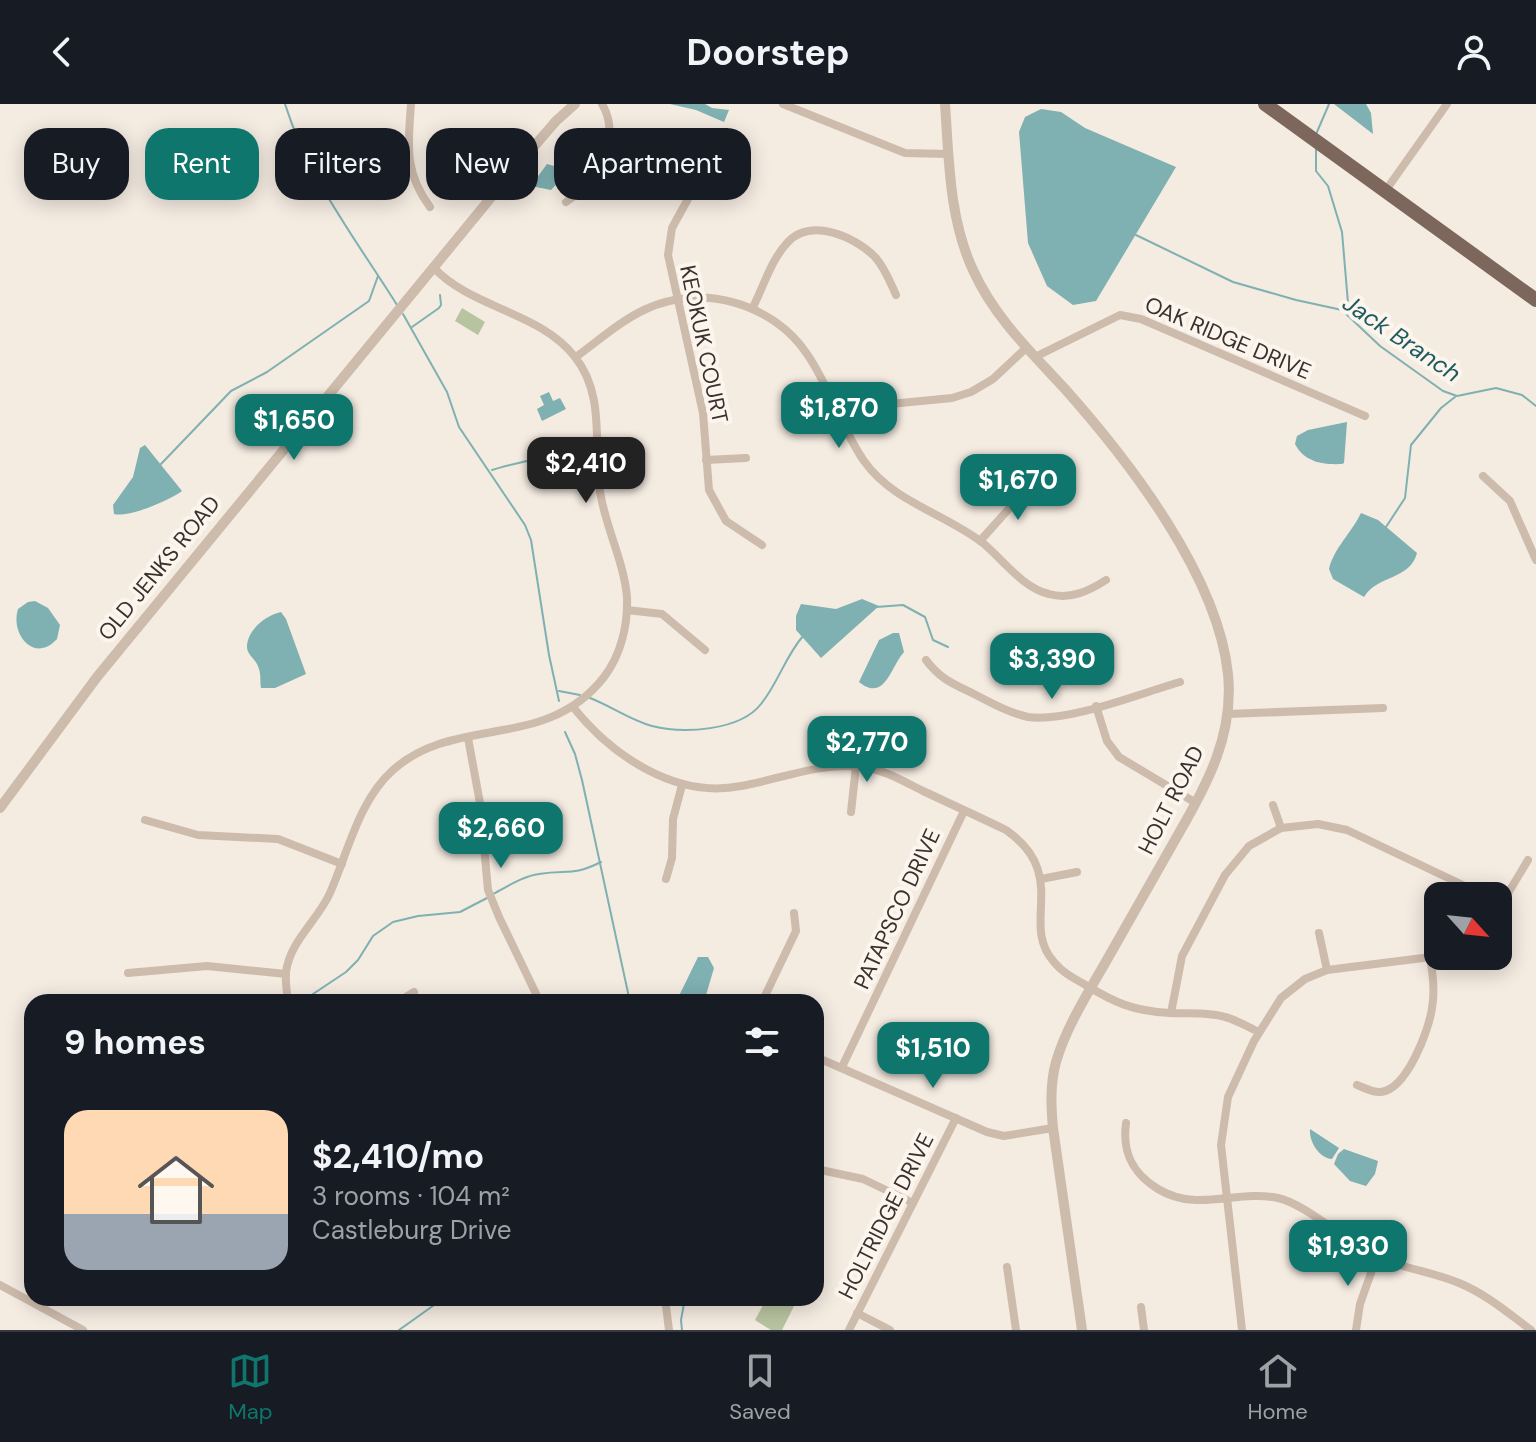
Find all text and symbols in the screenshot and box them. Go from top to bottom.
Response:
text: Doorstep [686,29,850,76]
icon: back [40,30,84,74]
icon: person [1452,30,1496,74]
chip: Buy [24,128,129,200]
chip: Rent [145,128,259,200]
chip: Filters [275,128,410,200]
chip: New [426,128,538,200]
chip: Apartment [554,128,751,200]
street label: KEOKUK COURT [673,262,735,426]
water label: Jack Branch [1337,287,1467,389]
street label: OAK RIDGE DRIVE [1140,290,1316,386]
pin: $1,870 [774,382,904,450]
text: $1,870 [799,391,879,425]
pin: $1,650 [229,394,359,462]
text: $1,650 [253,403,335,437]
pin: $2,410 [521,437,651,505]
text: $2,410 [545,446,627,480]
pin: $1,670 [953,454,1083,522]
text: $1,670 [978,463,1058,497]
street label: OLD JENKS ROAD [92,490,226,646]
pin: $3,390 [987,633,1117,701]
text: $3,390 [1008,642,1096,676]
pin: $2,770 [802,716,932,784]
text: $2,770 [825,725,909,759]
street label: HOLT ROAD [1131,741,1211,859]
pin: $2,660 [436,802,566,870]
text: $2,660 [457,811,545,845]
street label: PATAPSCO DRIVE [847,824,947,994]
north arrow [1424,882,1512,970]
map controls [1424,882,1512,970]
text: 9 homes [64,1020,206,1065]
icon: filters [740,1020,784,1064]
pin: $1,510 [868,1022,998,1090]
text: $1,510 [895,1031,971,1065]
street label: HOLTRIDGE DRIVE [832,1128,940,1304]
text: $2,410/mo [312,1134,484,1179]
icon: home [128,1142,224,1238]
text: 3 rooms · 104 m² [312,1179,510,1213]
text: Castleburg Drive [312,1213,512,1247]
pin: $1,930 [1283,1220,1413,1288]
text: $1,930 [1307,1229,1389,1263]
tab: Map [228,1349,273,1426]
tab: Saved [729,1349,791,1426]
tab: Home [1248,1349,1308,1426]

